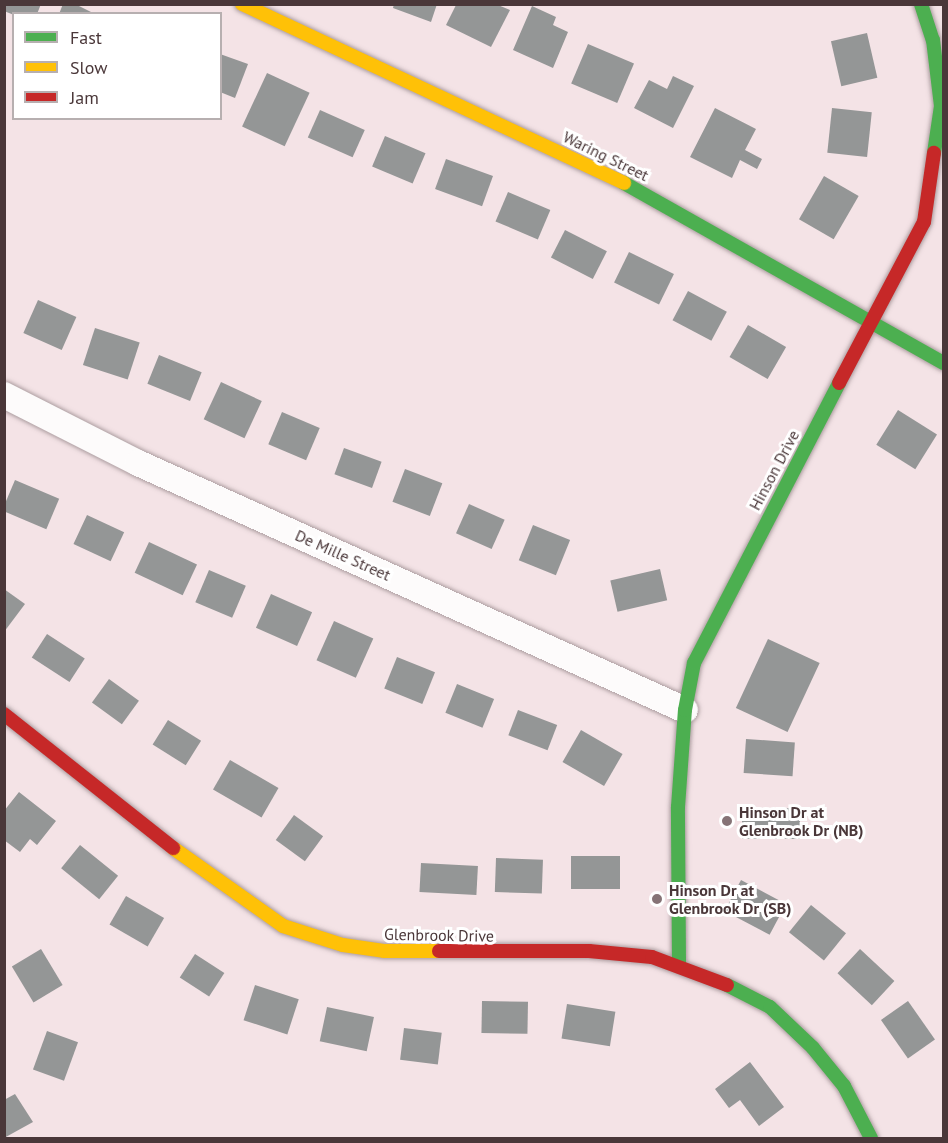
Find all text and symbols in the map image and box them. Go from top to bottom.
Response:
legend [12,12,222,120]
text: Fast [70,26,102,49]
text: Slow [70,56,108,79]
text: Jam [70,86,99,109]
street label: Waring Street [560,127,652,185]
street label: Hinson Drive [745,427,803,513]
street label: De Mille Street [292,525,394,585]
place label: Hinson Dr at Glenbrook Dr (NB) [739,802,864,840]
marker: Hinson Dr at Glenbrook Dr (NB) [720,814,734,828]
place label: Hinson Dr at Glenbrook Dr (SB) [669,880,792,918]
marker: Hinson Dr at Glenbrook Dr (SB) [650,892,664,906]
street label: Glenbrook Drive [384,924,494,946]

